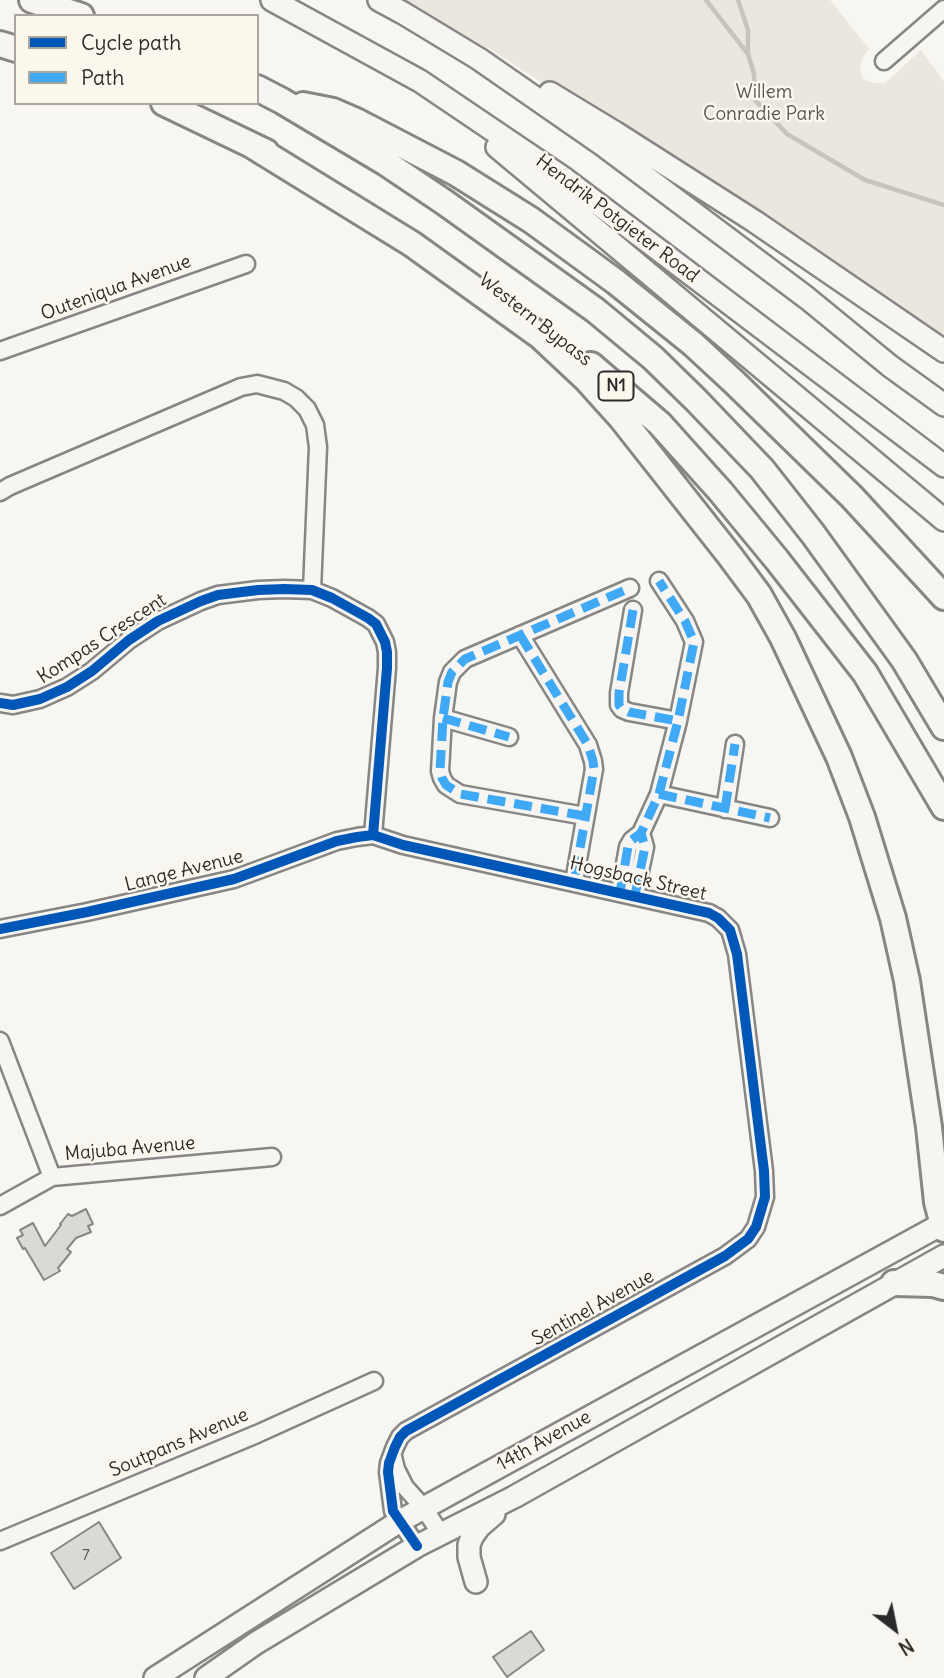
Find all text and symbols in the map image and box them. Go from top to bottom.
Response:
legend [14,14,259,105]
text: Cycle path [81,29,181,56]
text: Path [81,64,124,91]
park label: Willem Conradie Park [703,82,825,126]
street label: Hendrik Potgieter Road [531,150,703,288]
street label: Outeniqua Avenue [38,250,194,326]
street label: Western Bypass [474,269,596,371]
road number: N1 [598,372,634,400]
street label: Kompas Crescent [33,589,171,689]
street label: Lange Avenue [122,845,246,897]
street label: Hogsback Street [568,852,708,906]
street label: Majuba Avenue [64,1132,196,1166]
street label: Sentinel Avenue [528,1265,658,1351]
street label: Soutpans Avenue [106,1404,252,1482]
street label: 14th Avenue [493,1406,595,1476]
house number: 7 [82,1545,90,1565]
north arrow [860,1594,930,1664]
text: N [894,1633,918,1660]

